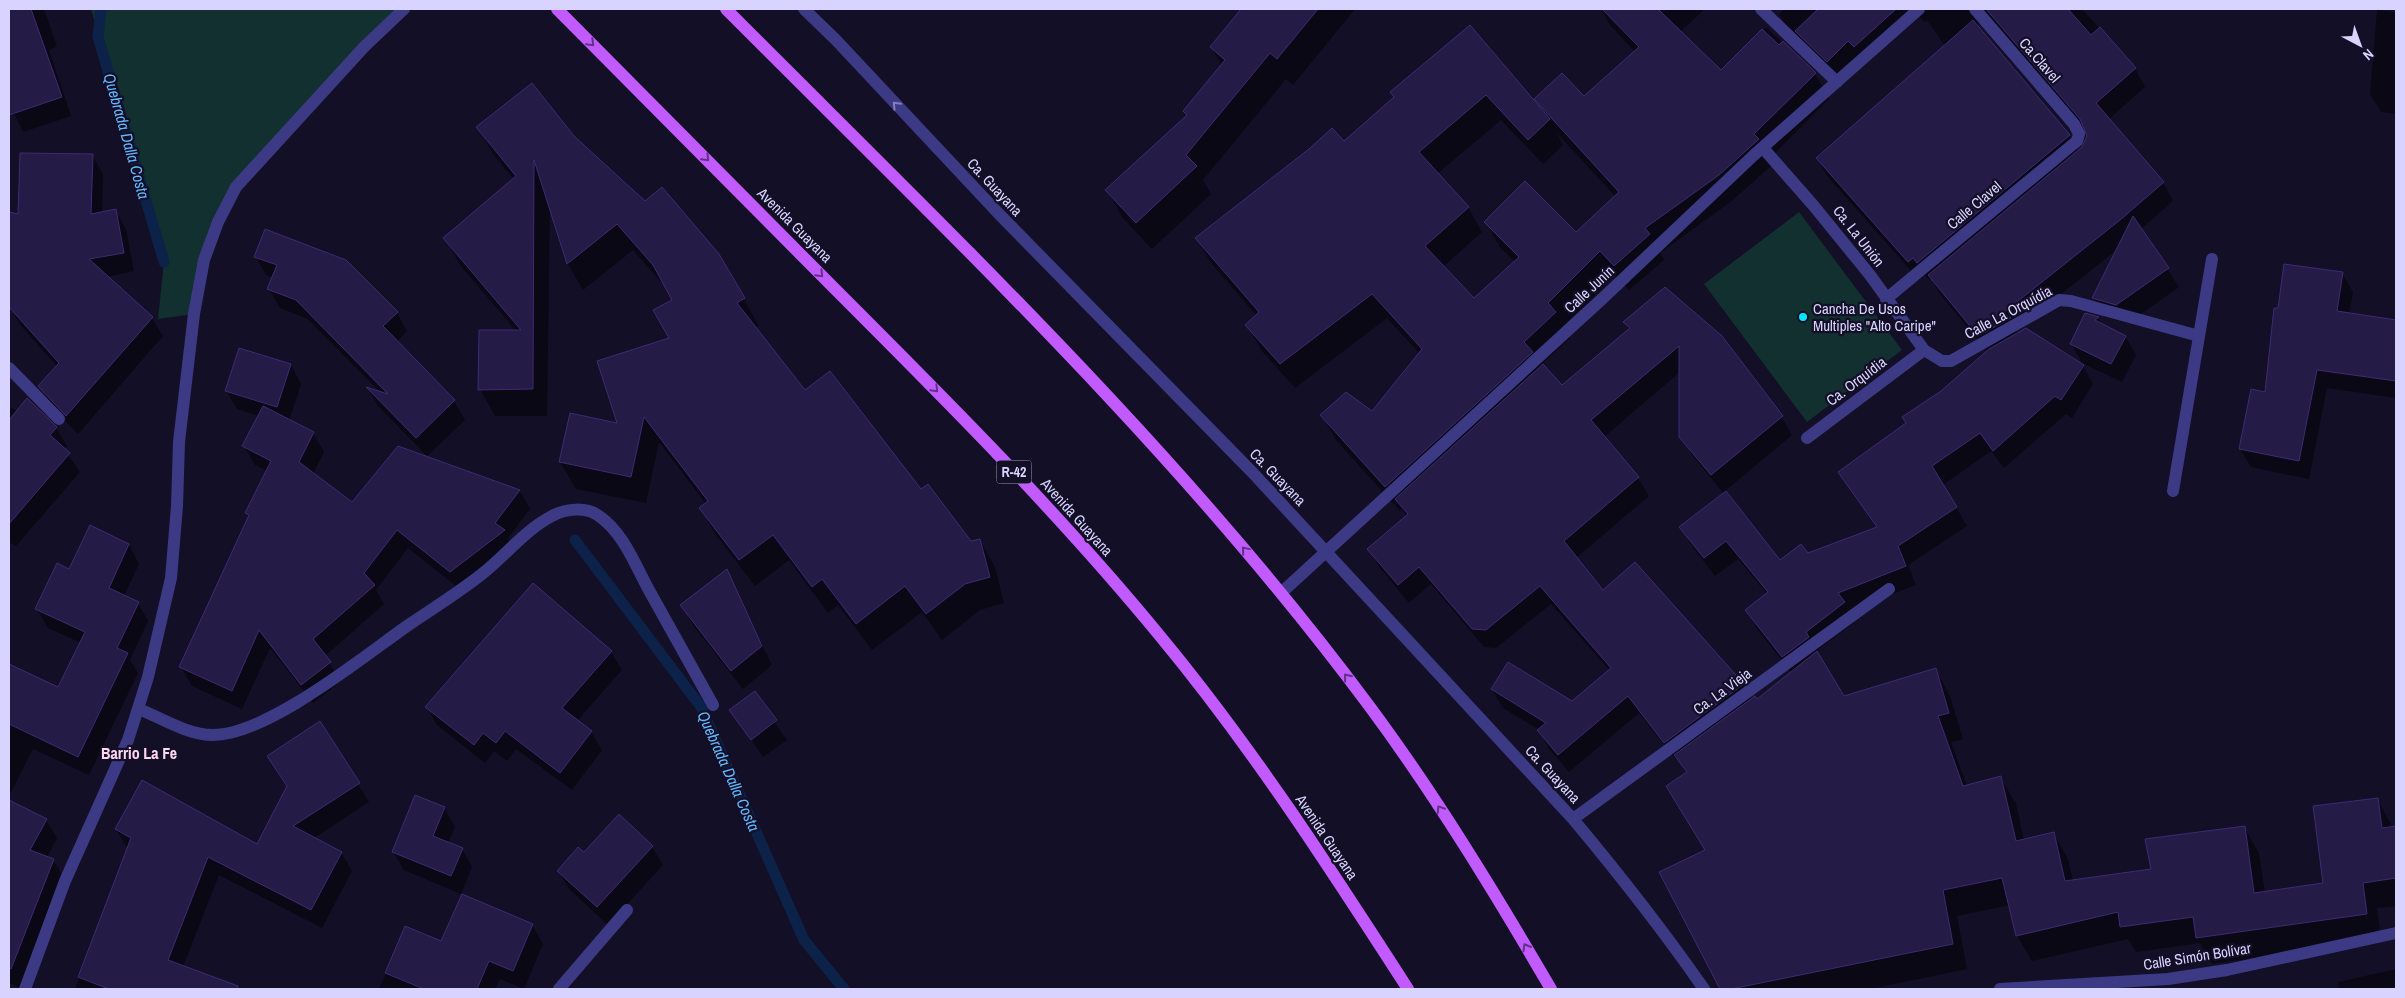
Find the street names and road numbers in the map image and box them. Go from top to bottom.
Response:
street label: Ca.Clavel [2015,33,2065,87]
street label: Ca. Guayana [963,153,1028,221]
street label: Calle Clavel [1942,176,2006,234]
street label: Avenida Guayana [752,182,837,267]
street label: Ca. La Unión [1828,201,1890,271]
street label: Calle Junín [1559,260,1619,318]
street label: Calle La Orquídia [1961,280,2056,344]
street label: Ca. Orquídia [1822,351,1891,411]
street label: Ca. Guayana [1245,444,1311,510]
road number: R-42 [996,461,1032,484]
street label: Avenida Guayana [1036,473,1118,561]
street label: Ca. La Vieja [1689,663,1756,719]
street label: Ca. Guayana [1521,740,1586,808]
street label: Avenida Guayana [1290,790,1363,884]
street label: Calle Simón Bolívar [2142,937,2252,975]

